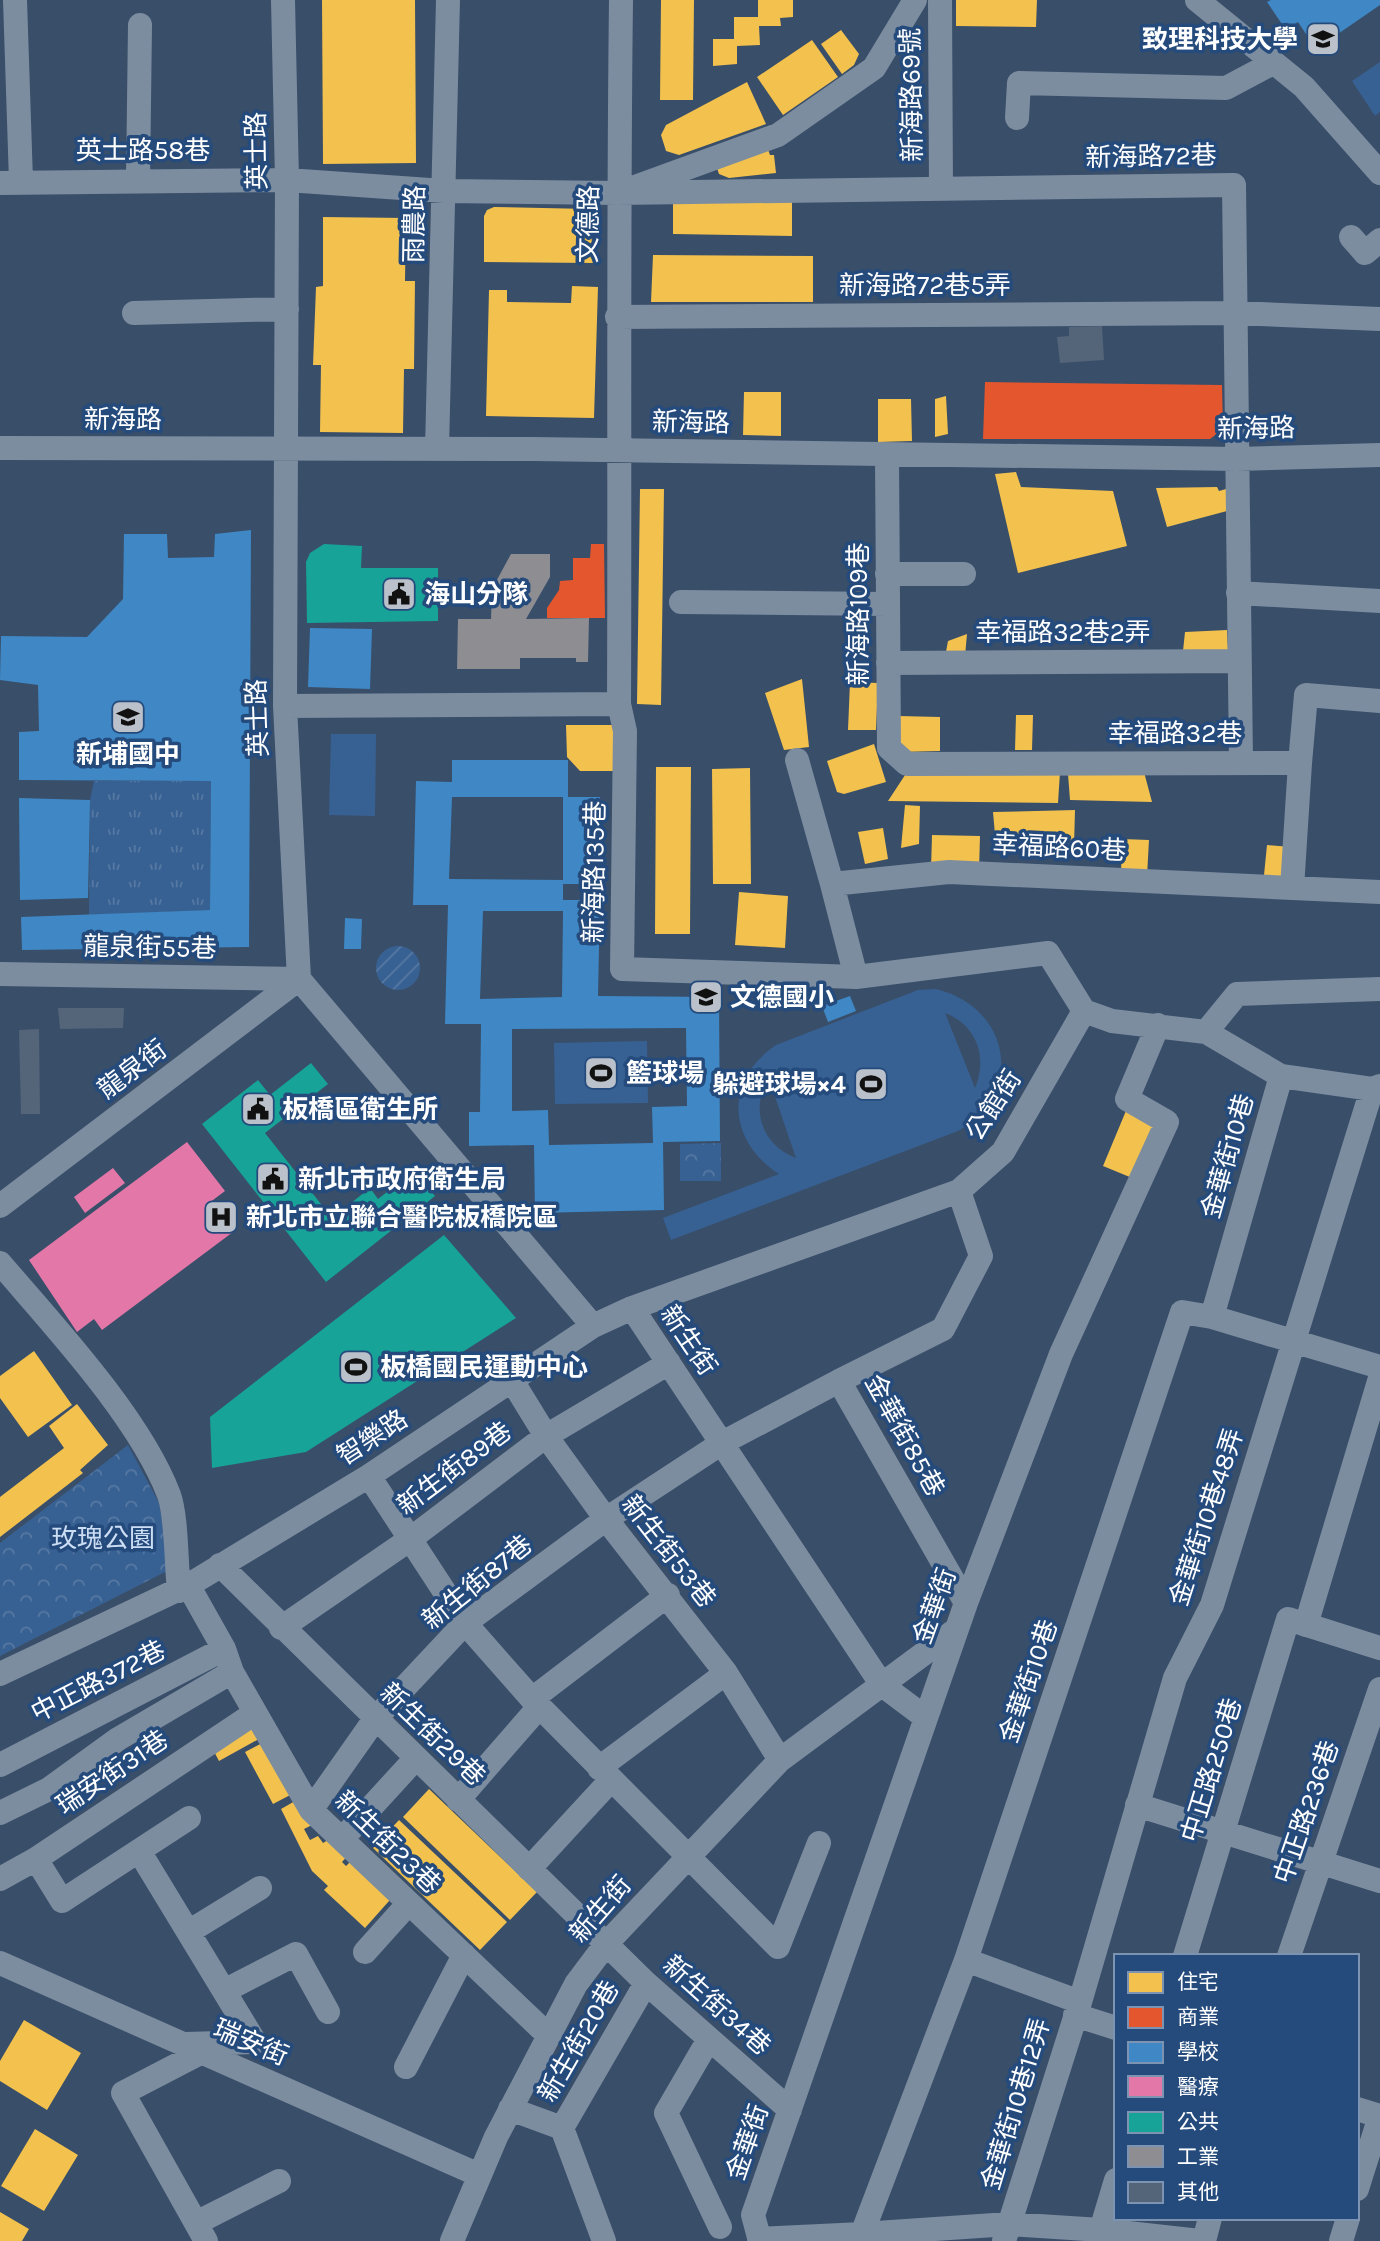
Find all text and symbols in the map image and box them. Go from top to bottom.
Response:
school or university icon: 致理科技大學 [1304,20,1342,58]
place label: 致理科技大學 [1142,24,1298,55]
street label: 新海路69號 [895,28,928,162]
street label: 英士路 [240,112,273,190]
street label: 英士路58巷 [76,135,210,166]
street label: 新海路72巷 [1085,140,1217,173]
street label: 雨農路 [398,185,431,263]
street label: 文德路 [572,185,605,263]
street label: 新海路72巷5弄 [839,270,1011,301]
street label: 新海路 [84,404,162,435]
street label: 新海路 [652,406,730,439]
street label: 新海路 [1217,412,1295,445]
street label: 新海路109巷 [843,542,874,686]
public building icon: 海山分隊 [380,575,418,613]
place label: 海山分隊 [424,579,528,610]
street label: 幸福路32巷2弄 [975,617,1151,648]
street label: 英士路 [241,678,274,758]
school or university icon: 新埔國中 [109,698,147,736]
street label: 幸福路32巷 [1108,718,1242,749]
place label: 新埔國中 [76,739,180,770]
street label: 新海路135巷 [578,800,611,944]
street label: 幸福路60巷 [991,829,1127,866]
street label: 龍泉街55巷 [83,931,217,964]
school or university icon: 文德國小 [687,978,725,1016]
place label: 文德國小 [730,982,834,1013]
street label: 龍泉街 [92,1034,173,1105]
sports icon: 籃球場 [582,1054,620,1092]
place label: 籃球場 [626,1058,704,1089]
street label: 公館街 [959,1064,1028,1146]
sports icon: 躲避球場×4 [852,1065,890,1103]
place label: 躲避球場×4 [713,1069,847,1100]
public building icon: 板橋區衛生所 [239,1090,277,1128]
street label: 金華街10巷 [1195,1090,1260,1222]
place label: 板橋區衛生所 [282,1094,438,1125]
public building icon: 新北市政府衛生局 [254,1160,292,1198]
place label: 新北市政府衛生局 [298,1164,506,1195]
hospital icon: 新北市立聯合醫院板橋院區 [202,1198,240,1236]
place label: 新北市立聯合醫院板橋院區 [246,1202,558,1233]
street label: 新生街 [654,1299,723,1381]
sports icon: 板橋國民運動中心 [337,1348,375,1386]
place label: 板橋國民運動中心 [380,1352,588,1383]
street label: 金華街85巷 [858,1369,951,1502]
street label: 智樂路 [331,1403,413,1472]
street label: 新生街89巷 [391,1415,518,1521]
street label: 金華街10巷48弄 [1163,1425,1250,1610]
street label: 新生街53巷 [615,1489,722,1614]
park label: 玫瑰公園 [51,1523,155,1554]
street label: 新生街87巷 [416,1529,538,1636]
street label: 金華街 [907,1564,962,1648]
street label: 金華街10巷 [993,1616,1064,1747]
street label: 中正路372巷 [26,1634,171,1729]
street label: 新生街29巷 [374,1677,492,1792]
street label: 中正路250巷 [1175,1694,1248,1846]
street label: 瑞安街31巷 [51,1724,174,1821]
street label: 中正路236巷 [1268,1737,1345,1888]
street label: 新生街23巷 [329,1785,447,1900]
street label: 新生街 [563,1870,638,1949]
street label: 新生街34巷 [657,1949,777,2062]
legend [1114,1954,1359,2220]
text: 住宅 [1177,1970,1219,1994]
street label: 新生街20巷 [531,1975,625,2107]
text: 商業 [1177,2005,1219,2029]
street label: 瑞安街 [209,2013,293,2072]
street label: 金華街10巷12弄 [975,2015,1056,2194]
text: 學校 [1177,2040,1219,2064]
text: 醫療 [1177,2075,1219,2099]
street label: 金華街 [720,2100,775,2184]
text: 公共 [1177,2110,1219,2134]
text: 工業 [1177,2145,1219,2169]
text: 其他 [1177,2180,1219,2204]

